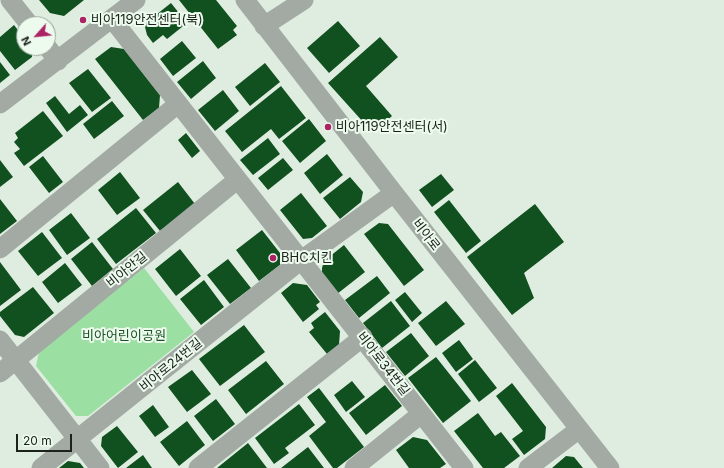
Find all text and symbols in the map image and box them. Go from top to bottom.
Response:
place label: 비아119안전센터(북) [91,12,203,28]
marker: 비아119안전센터(북) [78,15,88,25]
north arrow [16,16,56,56]
text: N [18,34,34,48]
place label: 비아119안전센터(서) [336,119,448,135]
marker: 비아119안전센터(서) [323,122,333,132]
street label: 비아로 [409,216,443,254]
street label: 비아안길 [104,249,150,291]
place label: BHC치킨 [281,250,333,266]
marker: BHC치킨 [268,253,278,263]
park label: 비아어린이공원 [82,328,166,344]
street label: 비아로34번길 [353,329,413,399]
street label: 비아로24번길 [137,335,205,395]
scale bar [18,426,74,452]
text: 20 m [23,433,52,448]

